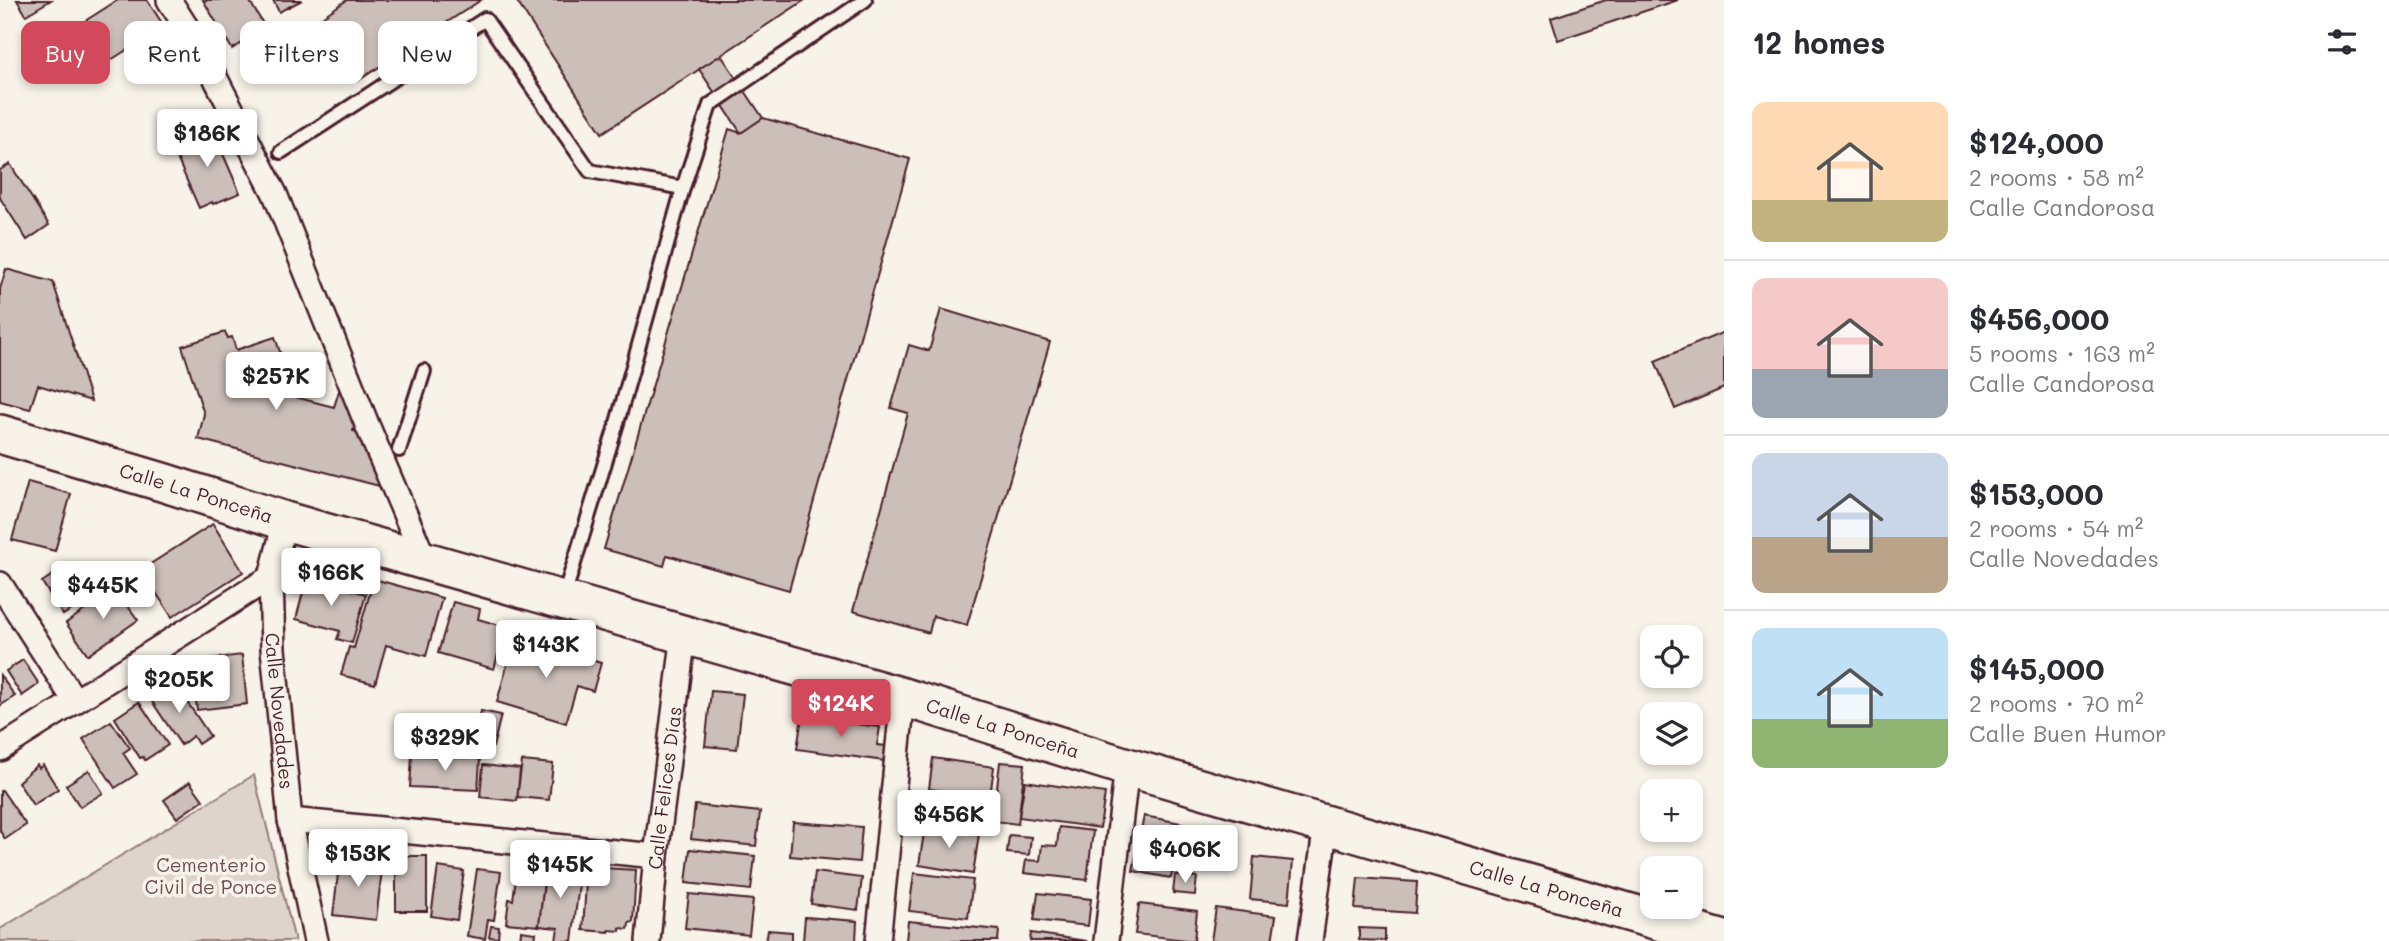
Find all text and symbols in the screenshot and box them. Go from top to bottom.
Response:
chip: Buy [21,21,110,84]
chip: Rent [124,21,226,84]
chip: Filters [240,21,364,84]
chip: New [378,21,477,84]
text: 12 homes [1752,22,1885,62]
icon: filters [2323,23,2361,61]
pin: $186K [158,110,256,169]
text: $186K [173,117,241,147]
text: $124,000 [1969,122,2104,162]
icon: home [1808,130,1892,214]
text: 2 rooms · 58 m² [1969,162,2144,192]
text: Calle Candorosa [1969,192,2155,222]
text: $456,000 [1969,298,2109,338]
icon: home [1808,306,1892,390]
text: 5 rooms · 163 m² [1969,338,2155,368]
pin: $257K [227,352,325,412]
text: $257K [242,360,310,390]
text: Calle Candorosa [1969,368,2155,398]
street label: Calle La Ponceña [117,457,276,528]
text: $153,000 [1969,473,2103,513]
icon: home [1808,481,1892,565]
text: 2 rooms · 54 m² [1969,513,2144,543]
text: Calle Novedades [1969,543,2159,573]
pin: $166K [282,548,380,608]
text: $166K [297,556,365,586]
pin: $445K [54,562,152,621]
text: $445K [67,569,139,599]
pin: $143K [497,620,595,680]
map controls [1640,625,1703,919]
button: locate [1640,625,1703,688]
text: $143K [512,628,580,658]
street label: Calle Novedades [261,632,300,790]
text: $145,000 [1969,648,2104,688]
pin: $205K [130,656,228,715]
icon: home [1808,656,1892,740]
text: $205K [144,663,214,693]
pin: $124K [792,680,890,739]
text: $124K [808,687,874,717]
text: 2 rooms · 70 m² [1969,688,2144,718]
street label: Calle La Ponceña [923,692,1083,763]
button: layers [1640,702,1703,765]
street label: Calle Felices Días [642,705,687,871]
pin: $329K [396,714,494,773]
text: Calle Buen Humor [1969,718,2167,748]
text: $329K [410,721,480,751]
button: + [1640,779,1703,842]
pin: $456K [900,790,998,850]
text: $456K [913,798,985,828]
pin: $406K [1136,826,1234,885]
pin: $153K [309,830,407,889]
text: $406K [1149,833,1221,863]
text: $153K [325,837,391,867]
pin: $145K [511,841,609,900]
text: $145K [526,848,594,878]
park label: Cementerio Civil de Ponce [145,852,277,899]
street label: Calle La Ponceña [1467,854,1627,922]
button: − [1640,856,1703,919]

